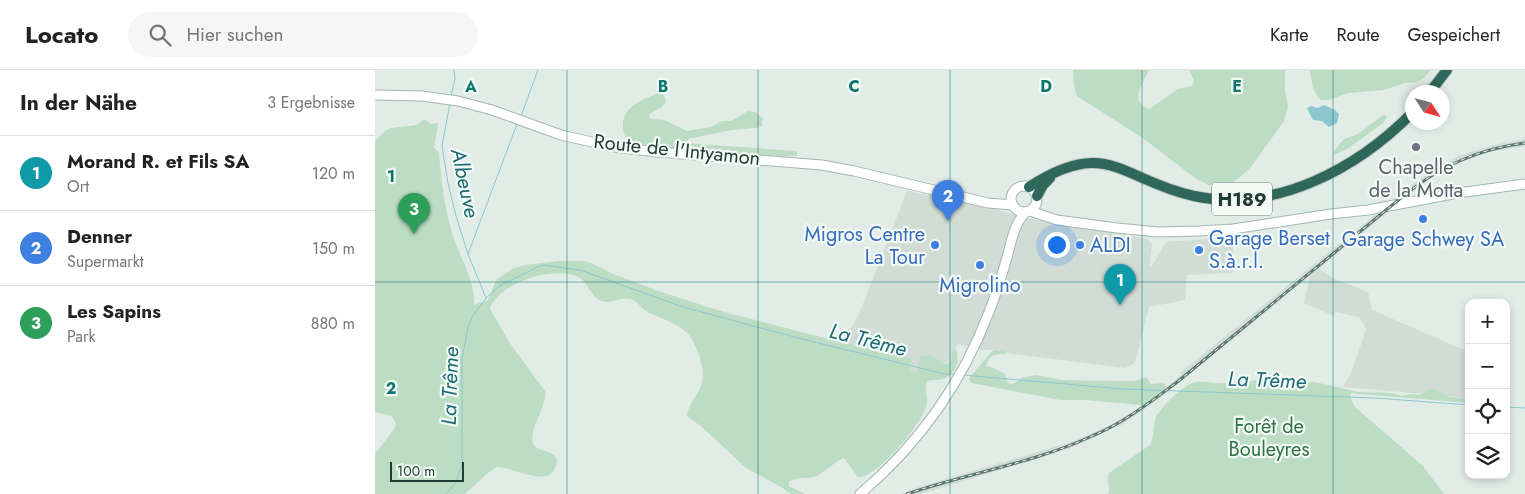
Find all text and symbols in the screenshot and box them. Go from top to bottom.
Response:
search box [128,12,478,57]
text: Locato [25,17,98,52]
icon: search [146,21,174,49]
text: Hier suchen [186,21,283,48]
text: Karte [1270,22,1309,48]
text: Route [1337,22,1379,48]
text: Gespeichert [1407,22,1500,48]
text: A [464,75,477,98]
text: B [658,75,668,98]
text: C [848,75,860,98]
text: D [1040,75,1052,98]
text: E [1232,75,1242,98]
north arrow [1405,85,1450,130]
text: In der Nähe [20,88,137,118]
text: 3 Ergebnisse [267,91,355,114]
street label: Route de l'Intyamon [592,127,762,173]
marker: Chapelle de la Motta [1410,141,1422,153]
water label: Albeuve [443,145,487,221]
text: Morand R. et Fils SA [67,148,249,175]
place label: Chapelle de la Motta [1369,153,1463,205]
text: 1 [32,162,40,185]
text: 120 m [312,162,355,185]
text: 1 [387,165,395,188]
text: Ort [67,175,89,198]
pin: 2 [932,180,964,221]
road number: H189 [1212,182,1272,216]
pin: 3 [398,193,430,234]
marker: Garage Schwey SA [1417,213,1429,225]
place label: Migros Centre La Tour [805,220,925,272]
text: Denner [67,223,132,250]
place label: Garage Berset S.à.r.l. [1209,224,1330,276]
place label: Garage Schwey SA [1342,225,1505,254]
place label: ALDI [1090,231,1131,260]
your location [1044,232,1070,258]
text: 2 [31,237,41,260]
text: 150 m [312,237,355,260]
marker: Migros Centre La Tour [929,239,941,251]
marker: ALDI [1074,239,1086,251]
marker: Garage Berset S.à.r.l. [1193,244,1205,256]
text: Supermarkt [67,250,144,273]
marker: Migrolino [974,259,986,271]
pin: 1 [1104,264,1136,305]
place label: Migrolino [939,271,1021,300]
text: Les Sapins [67,298,161,325]
map controls [1465,299,1510,479]
button: + [1465,299,1510,344]
text: 3 [31,312,41,335]
text: 880 m [311,312,355,335]
water label: La Trême [826,316,910,364]
text: Park [67,325,96,348]
button: − [1465,344,1510,389]
water label: La Trême [434,346,466,426]
water label: La Trême [1227,364,1307,396]
text: 2 [386,377,396,400]
button: locate [1465,389,1510,434]
park label: Forêt de Bouleyres [1229,412,1309,464]
button: layers [1465,434,1510,479]
scale bar [390,459,464,482]
text: 100 m [397,461,435,481]

